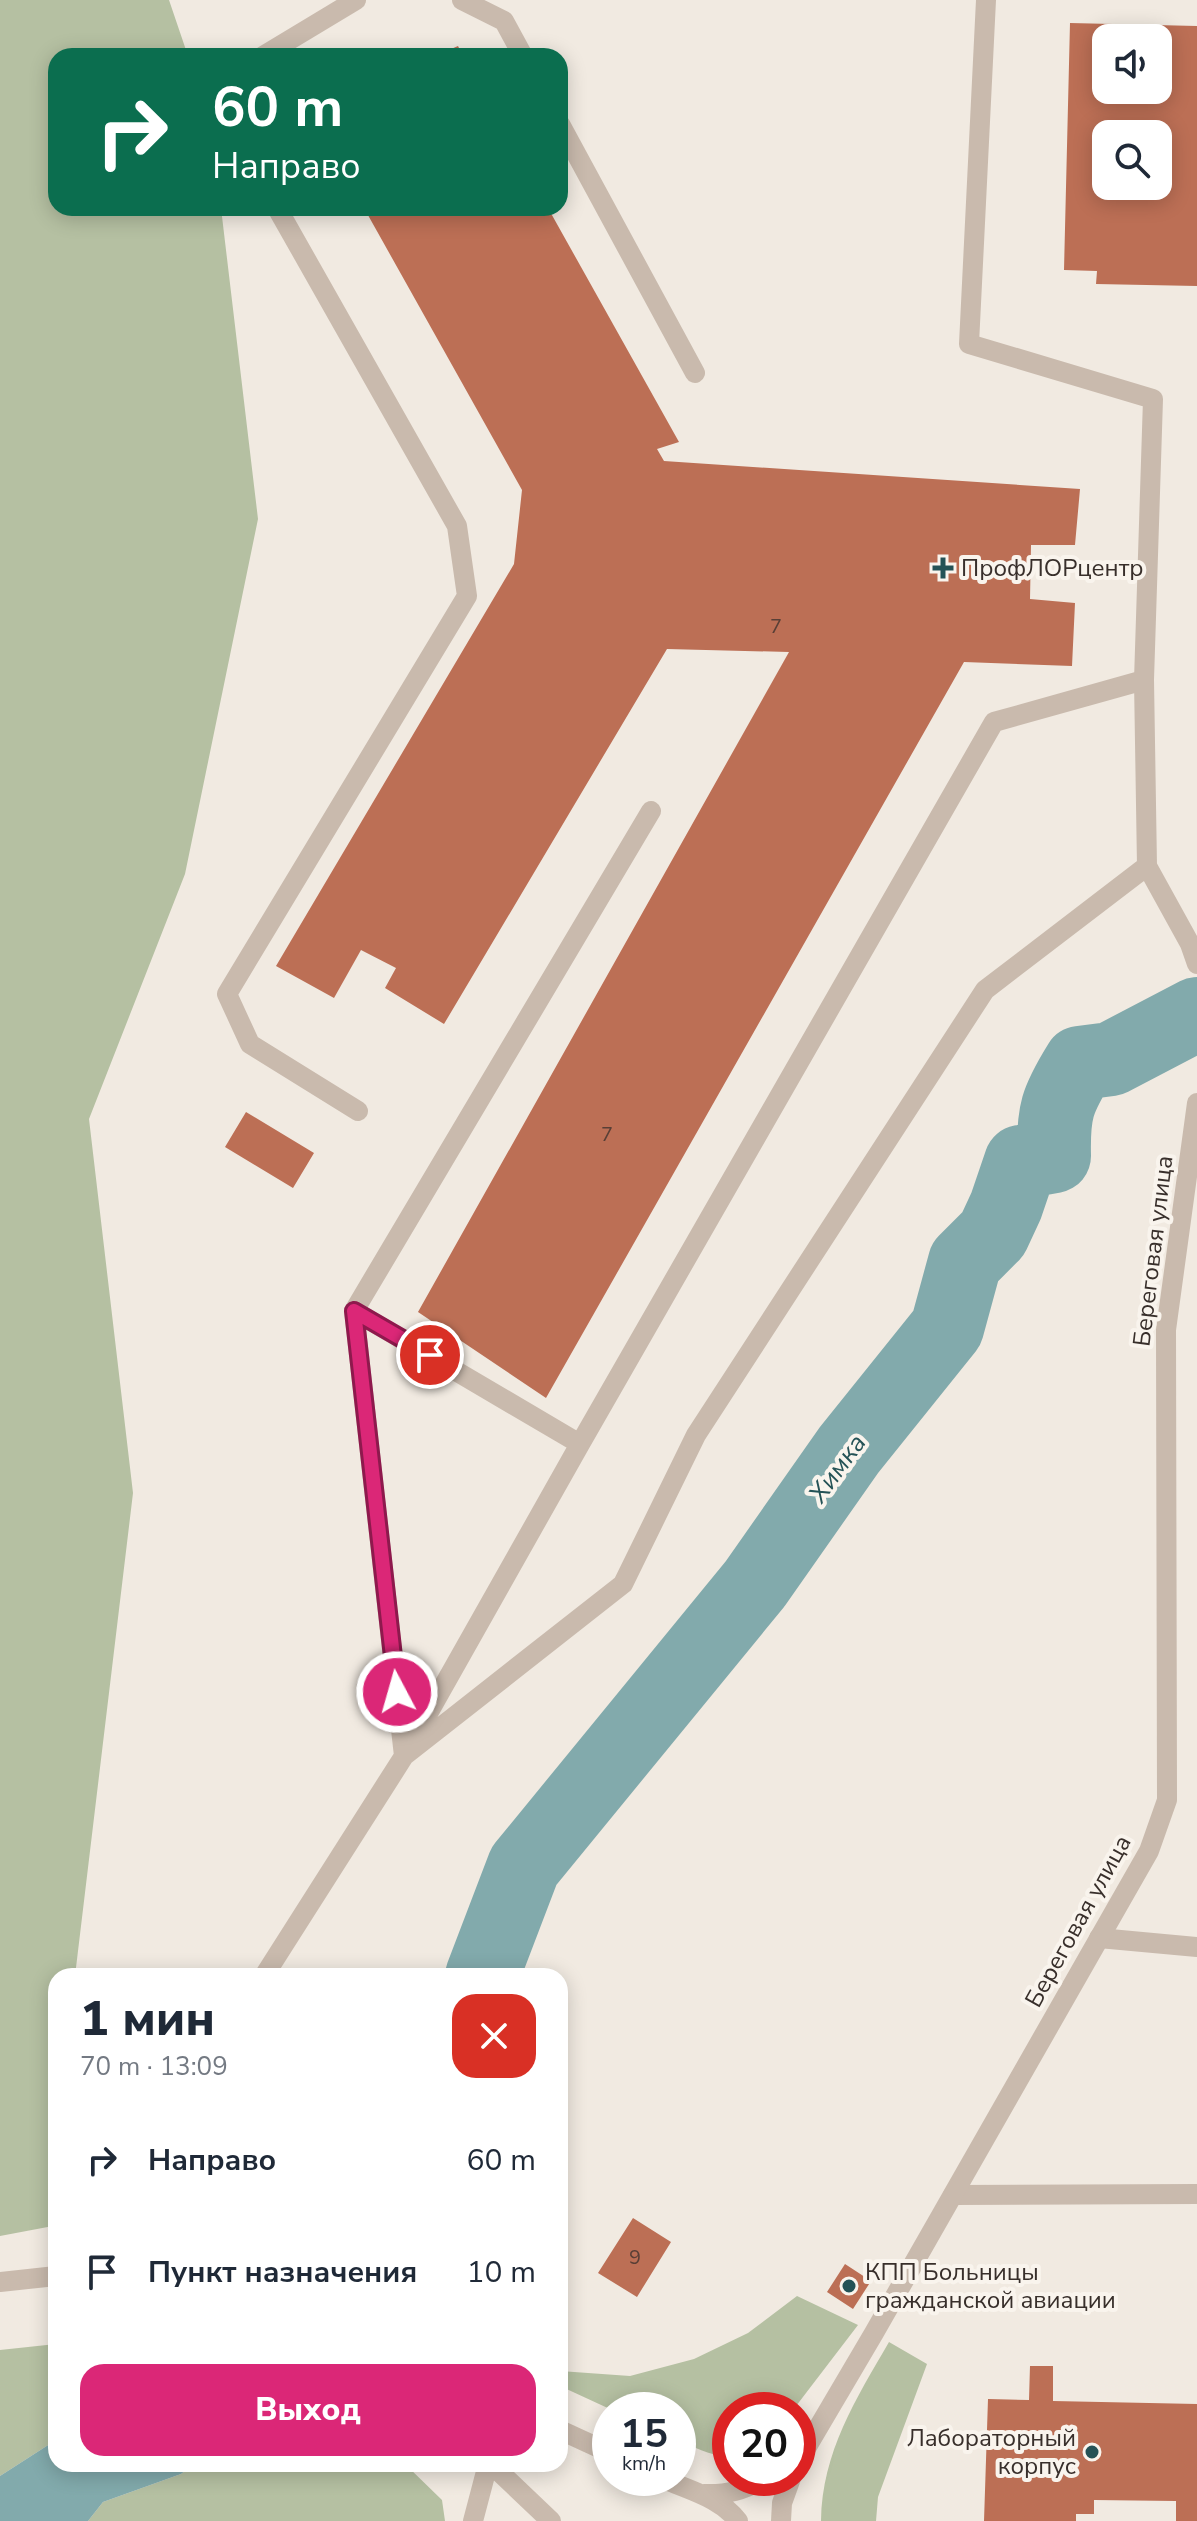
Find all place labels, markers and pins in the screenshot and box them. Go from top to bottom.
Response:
place label: ПрофЛОРцентр [961,552,1144,584]
marker: ПрофЛОРцентр [932,557,954,579]
pin [396,1321,464,1389]
place label: КПП Больницы гражданской авиации [865,2256,1116,2316]
marker: КПП Больницы гражданской авиации [840,2277,858,2295]
place label: Лабораторный корпус [907,2422,1076,2482]
marker: Лабораторный корпус [1083,2443,1101,2461]

